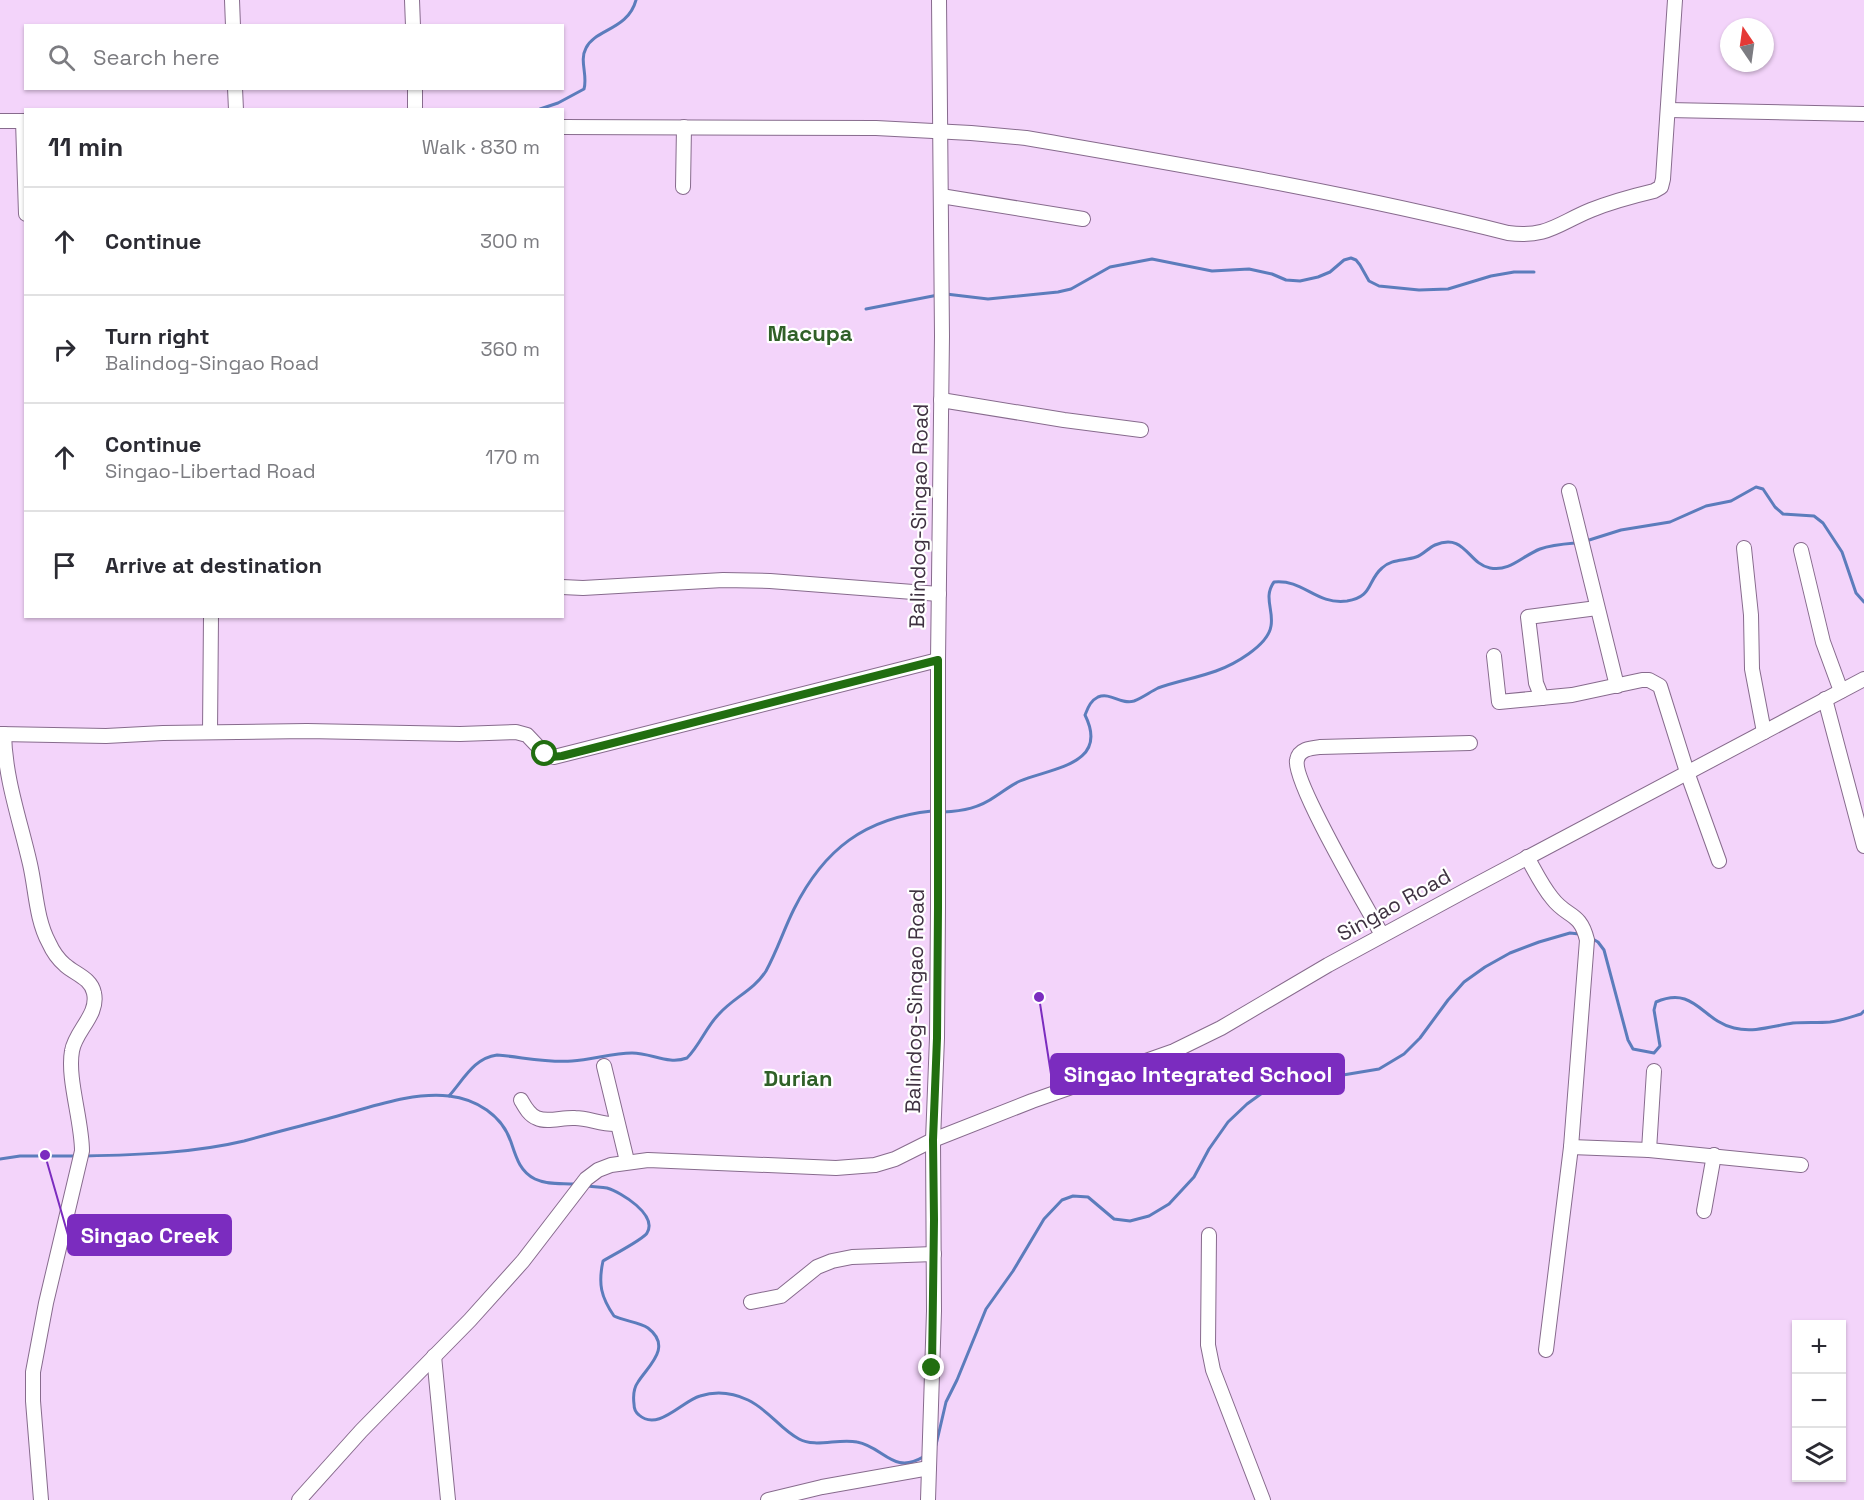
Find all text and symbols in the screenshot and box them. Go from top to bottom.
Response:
north arrow [1720,18,1774,72]
search box [24,24,564,90]
icon: search [45,41,78,74]
text: Search here [93,43,220,71]
text: 11 min [48,130,123,164]
text: Walk · 830 m [422,134,540,160]
icon: ahead [48,225,81,258]
text: Continue [105,227,201,255]
text: 300 m [480,228,540,254]
district label: Macupa [767,319,853,347]
text: Turn right [105,322,210,350]
icon: right [48,333,81,366]
text: 360 m [481,336,540,362]
text: Balindog-Singao Road [105,350,319,376]
street label: Balindog-Singao Road [903,403,934,629]
text: Continue [105,430,201,458]
icon: ahead [48,441,81,474]
text: 170 m [485,444,540,470]
text: Singao-Libertad Road [105,458,316,484]
icon: arrive [48,549,81,582]
text: Arrive at destination [105,551,322,579]
route start [531,740,557,766]
street label: Singao Road [1332,862,1455,947]
street label: Balindog-Singao Road [899,888,930,1114]
callout: Singao Integrated School [1051,1054,1344,1094]
text: Singao Integrated School [1064,1060,1332,1088]
district label: Durian [763,1064,833,1092]
callout: Singao Creek [68,1215,231,1255]
text: Singao Creek [81,1221,220,1249]
map controls [1792,1320,1846,1482]
button: + [1792,1320,1846,1374]
route end [918,1354,944,1380]
button: − [1792,1374,1846,1428]
button: layers [1792,1428,1846,1482]

